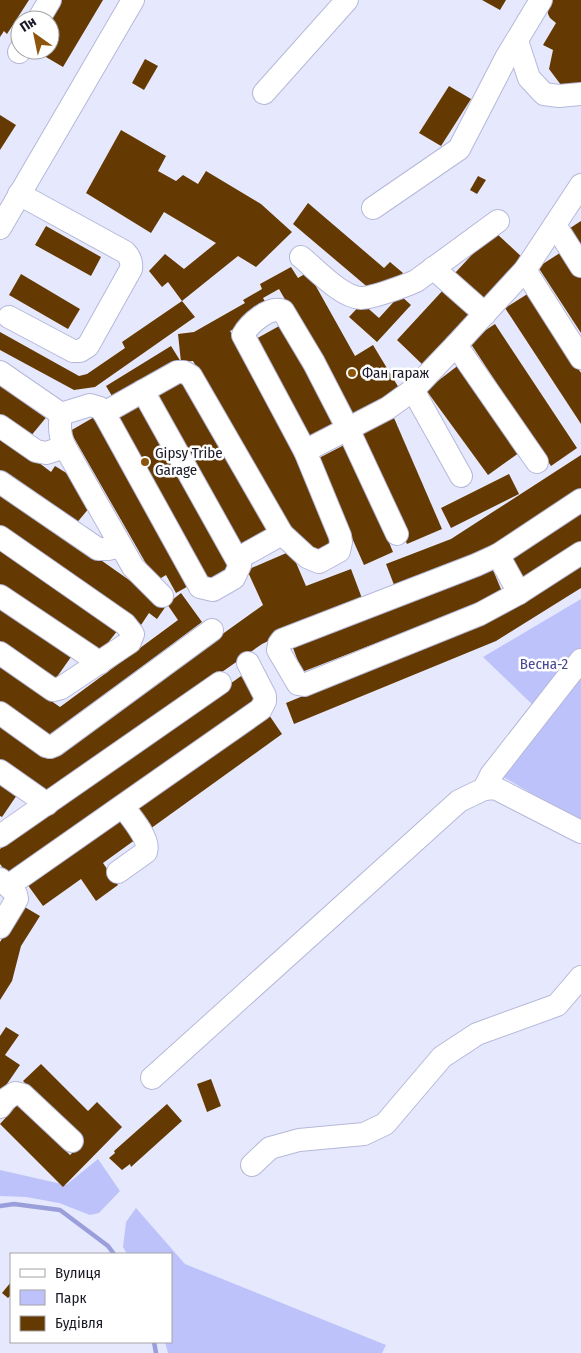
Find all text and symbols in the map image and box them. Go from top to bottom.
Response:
north arrow [10,10,60,60]
text: Пн [17,13,39,36]
place label: Фан гараж [362,364,430,382]
marker: Фан гараж [346,367,358,379]
place label: Gipsy Tribe Garage [155,444,223,479]
marker: Gipsy Tribe Garage [139,456,151,468]
park label: Весна-2 [520,655,569,673]
legend [10,1253,172,1343]
text: Вулиця [55,1264,101,1282]
text: Парк [55,1289,86,1307]
text: Будівля [55,1314,103,1332]

